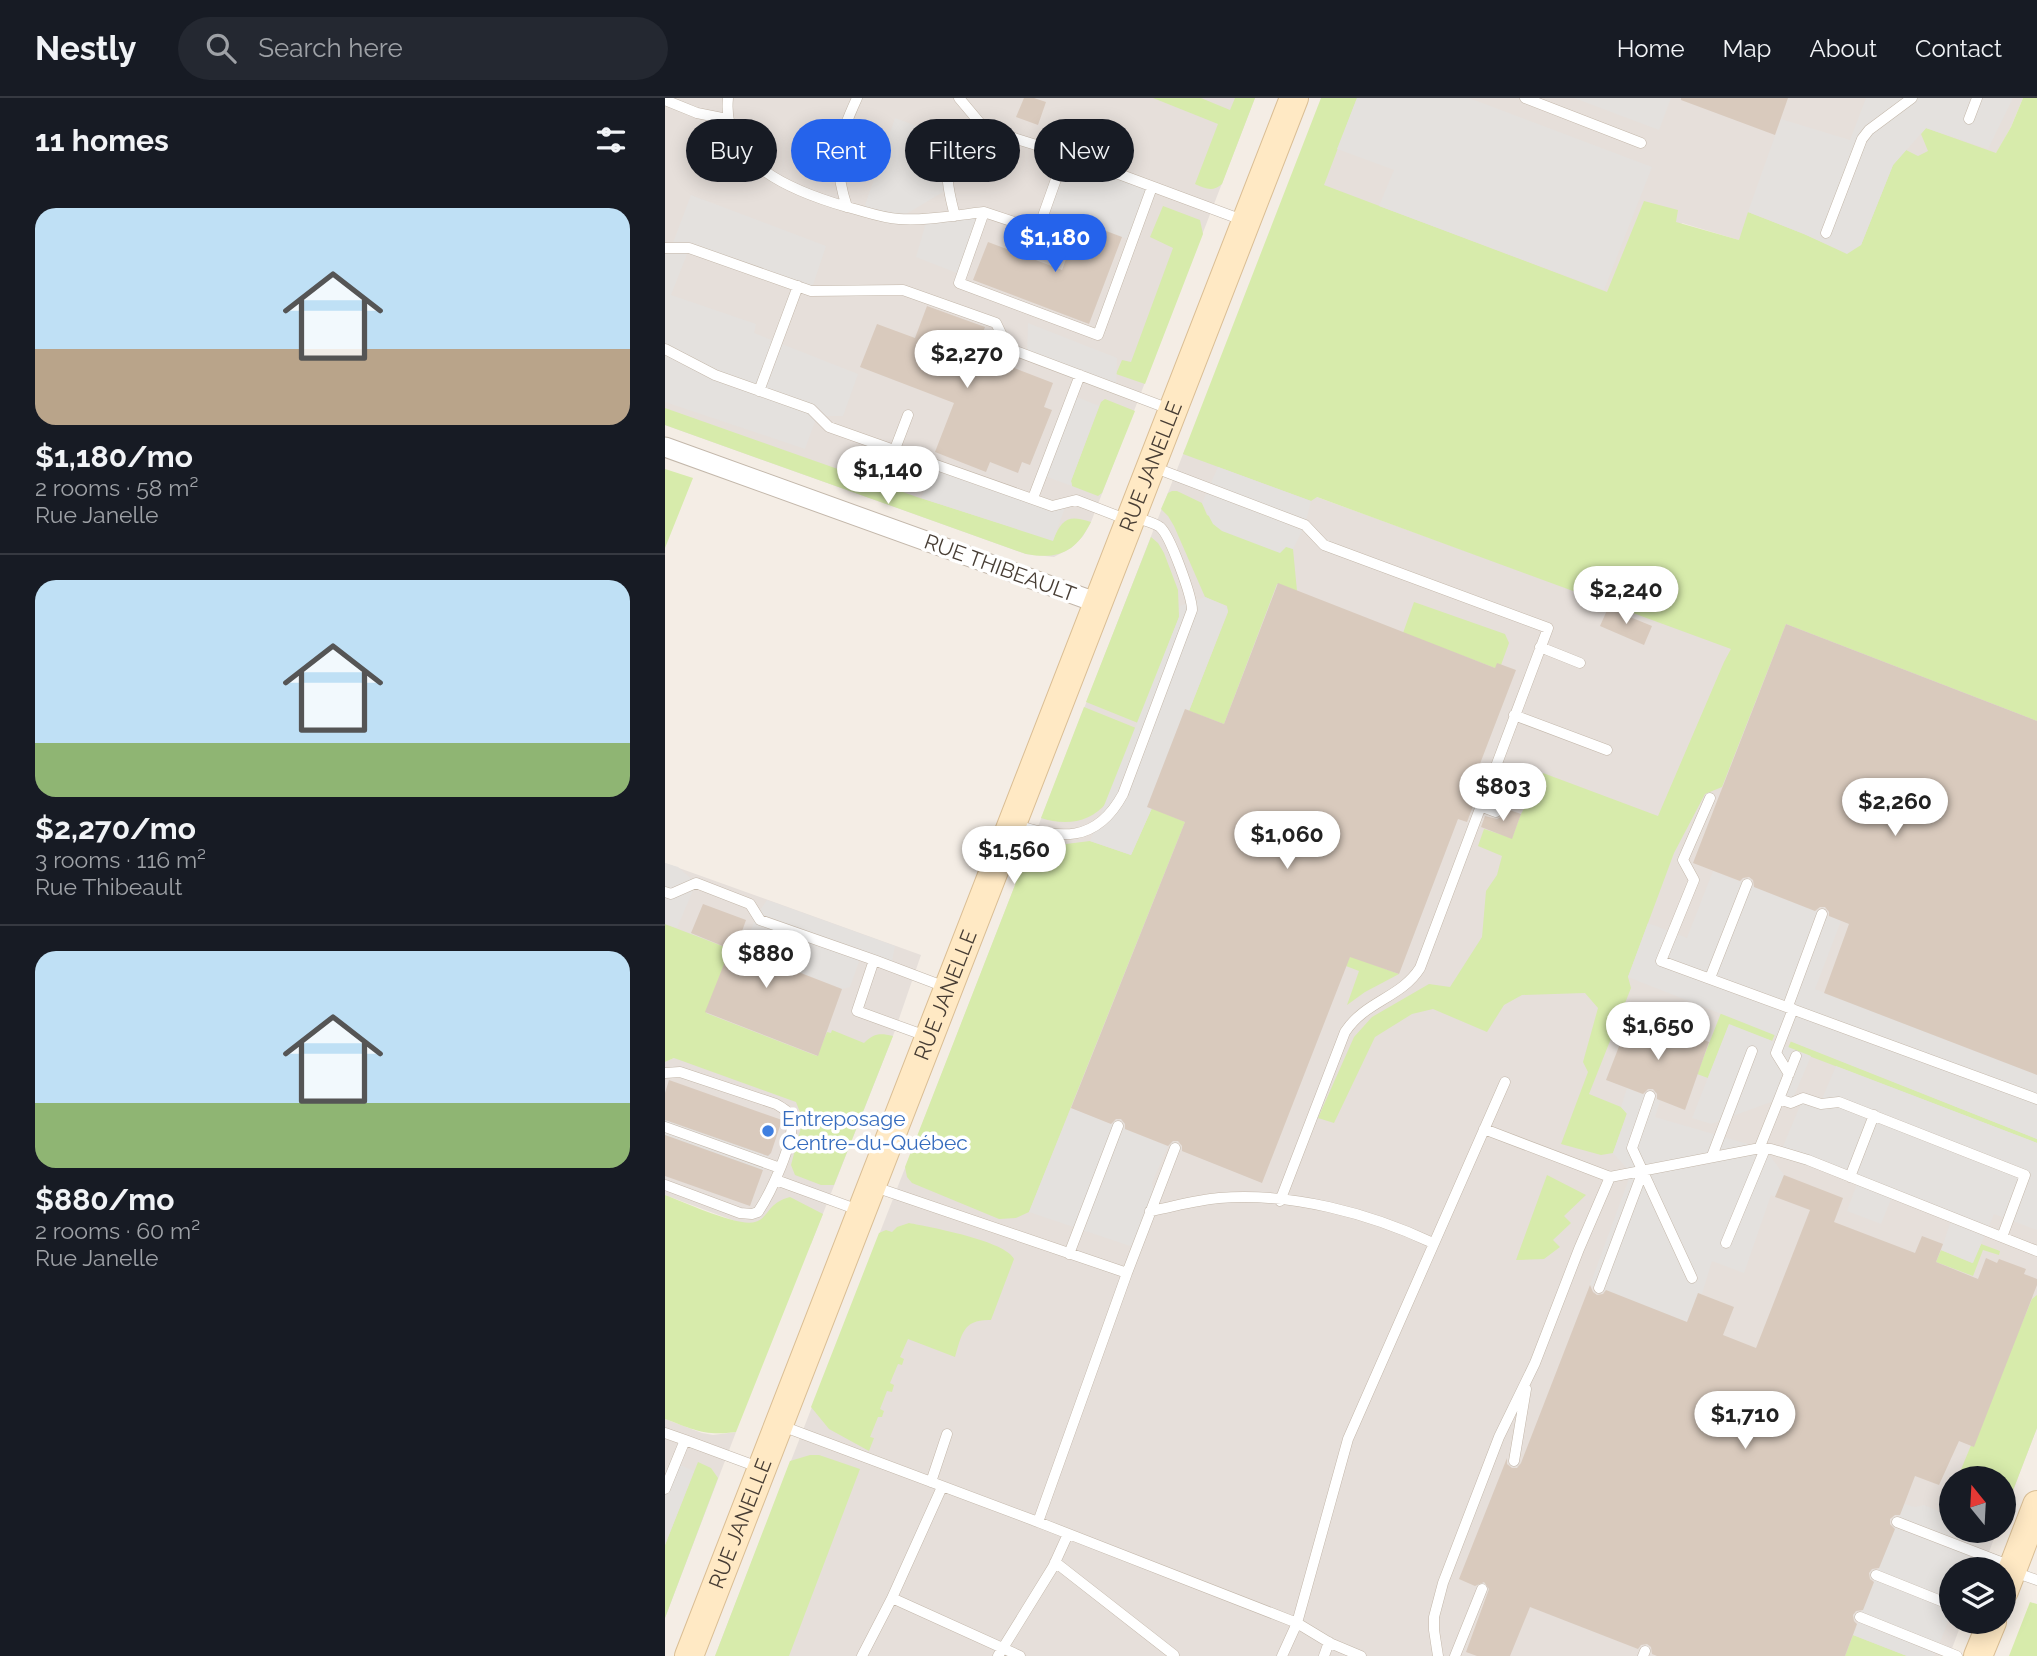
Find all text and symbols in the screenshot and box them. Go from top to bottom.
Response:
search box [178,17,668,80]
text: Nestly [35,29,136,68]
icon: search [202,29,240,67]
text: Search here [258,33,403,63]
text: Home [1617,34,1685,63]
text: Map [1723,34,1771,63]
text: About [1809,34,1877,63]
text: Contact [1915,34,2002,63]
chip: Buy [686,119,777,182]
chip: Rent [791,119,891,182]
chip: Filters [905,119,1020,182]
chip: New [1034,119,1134,182]
icon: filters [592,121,630,159]
text: 11 homes [35,123,169,158]
pin: $1,180 [998,214,1112,274]
text: $1,180 [1020,223,1090,250]
icon: home [270,253,396,379]
pin: $2,270 [910,330,1024,390]
text: $2,270 [931,339,1003,366]
street label: RUE JANELLE [1114,398,1187,535]
text: $1,180/mo [35,439,193,474]
pin: $1,140 [831,446,945,506]
text: $1,140 [853,455,923,482]
text: 2 rooms · 58 m² [35,474,198,501]
text: Rue Janelle [35,501,159,528]
street label: RUE THIBEAULT [921,529,1080,607]
pin: $2,240 [1569,566,1683,626]
text: $2,240 [1589,575,1663,602]
icon: home [270,625,396,751]
pin: $803 [1462,764,1544,823]
text: $803 [1475,772,1531,799]
pin: $2,260 [1838,778,1952,838]
text: $2,260 [1858,787,1932,814]
text: $2,270/mo [35,811,196,846]
pin: $1,060 [1230,812,1344,871]
text: $1,060 [1250,820,1324,847]
pin: $1,560 [957,826,1071,886]
text: $1,560 [978,835,1050,862]
text: 3 rooms · 116 m² [35,846,206,873]
text: Rue Thibeault [35,873,183,900]
street label: RUE JANELLE [909,926,982,1063]
pin: $880 [725,930,807,990]
text: $880 [738,939,794,966]
icon: home [270,996,396,1122]
pin: $1,650 [1601,1002,1715,1062]
text: $1,650 [1622,1011,1694,1038]
place label: Entreposage Centre-du-Québec [782,1106,968,1155]
marker: Entreposage Centre-du-Québec [760,1123,776,1139]
text: $880/mo [35,1182,174,1217]
text: 2 rooms · 60 m² [35,1217,200,1244]
text: Rue Janelle [35,1244,159,1271]
pin: $1,710 [1688,1392,1802,1451]
text: $1,710 [1710,1400,1780,1427]
street label: RUE JANELLE [703,1455,776,1592]
north arrow [1939,1466,2016,1544]
map controls [1939,1466,2016,1634]
button: layers [1939,1557,2016,1634]

